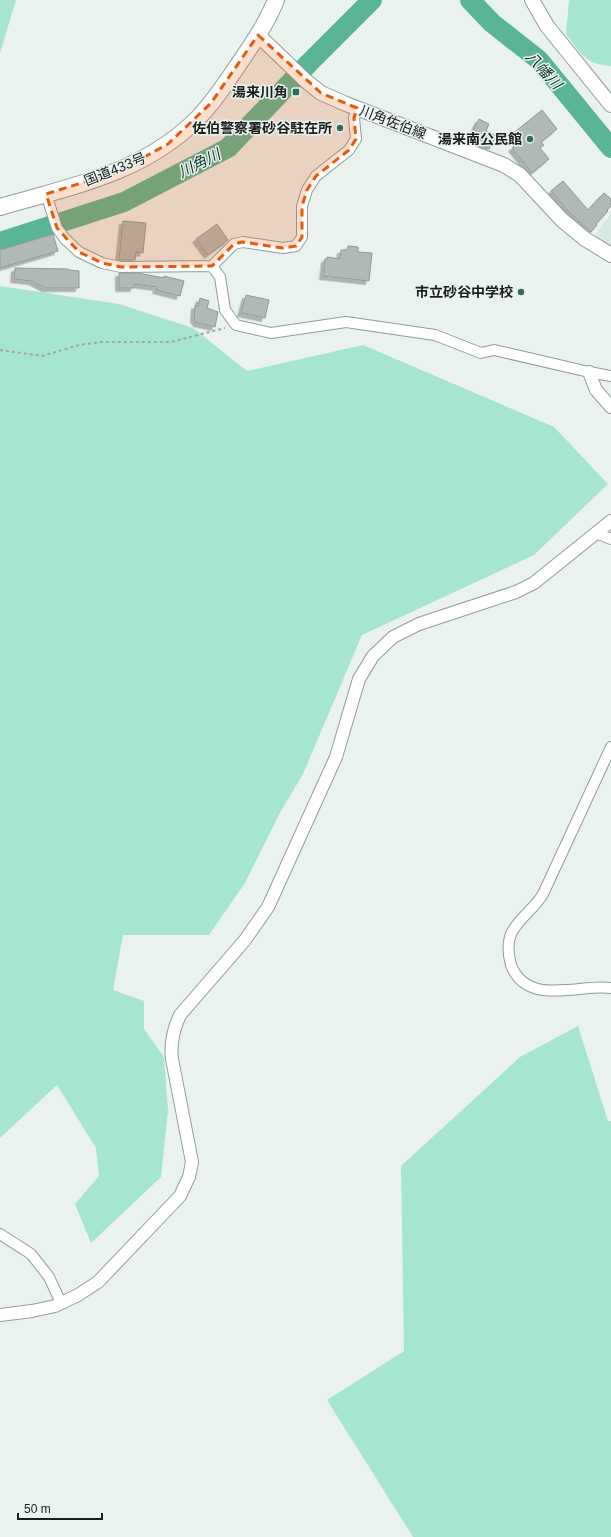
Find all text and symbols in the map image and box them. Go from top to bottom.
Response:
water label: 八幡川 [522,48,567,94]
place label: 湯来川角 [232,84,288,100]
marker: 湯来川角 [291,87,301,97]
street label: 川角佐伯線 [357,102,429,142]
place label: 佐伯警察署砂谷駐在所 [192,120,332,136]
marker: 佐伯警察署砂谷駐在所 [335,123,345,133]
place label: 湯来南公民館 [438,131,522,147]
marker: 湯来南公民館 [525,134,535,144]
water label: 川角川 [175,144,225,181]
street label: 国道433号 [82,149,148,189]
place label: 市立砂谷中学校 [415,284,513,300]
marker: 市立砂谷中学校 [516,287,526,297]
scale bar [18,1495,102,1521]
text: 50 m [24,1502,51,1516]

